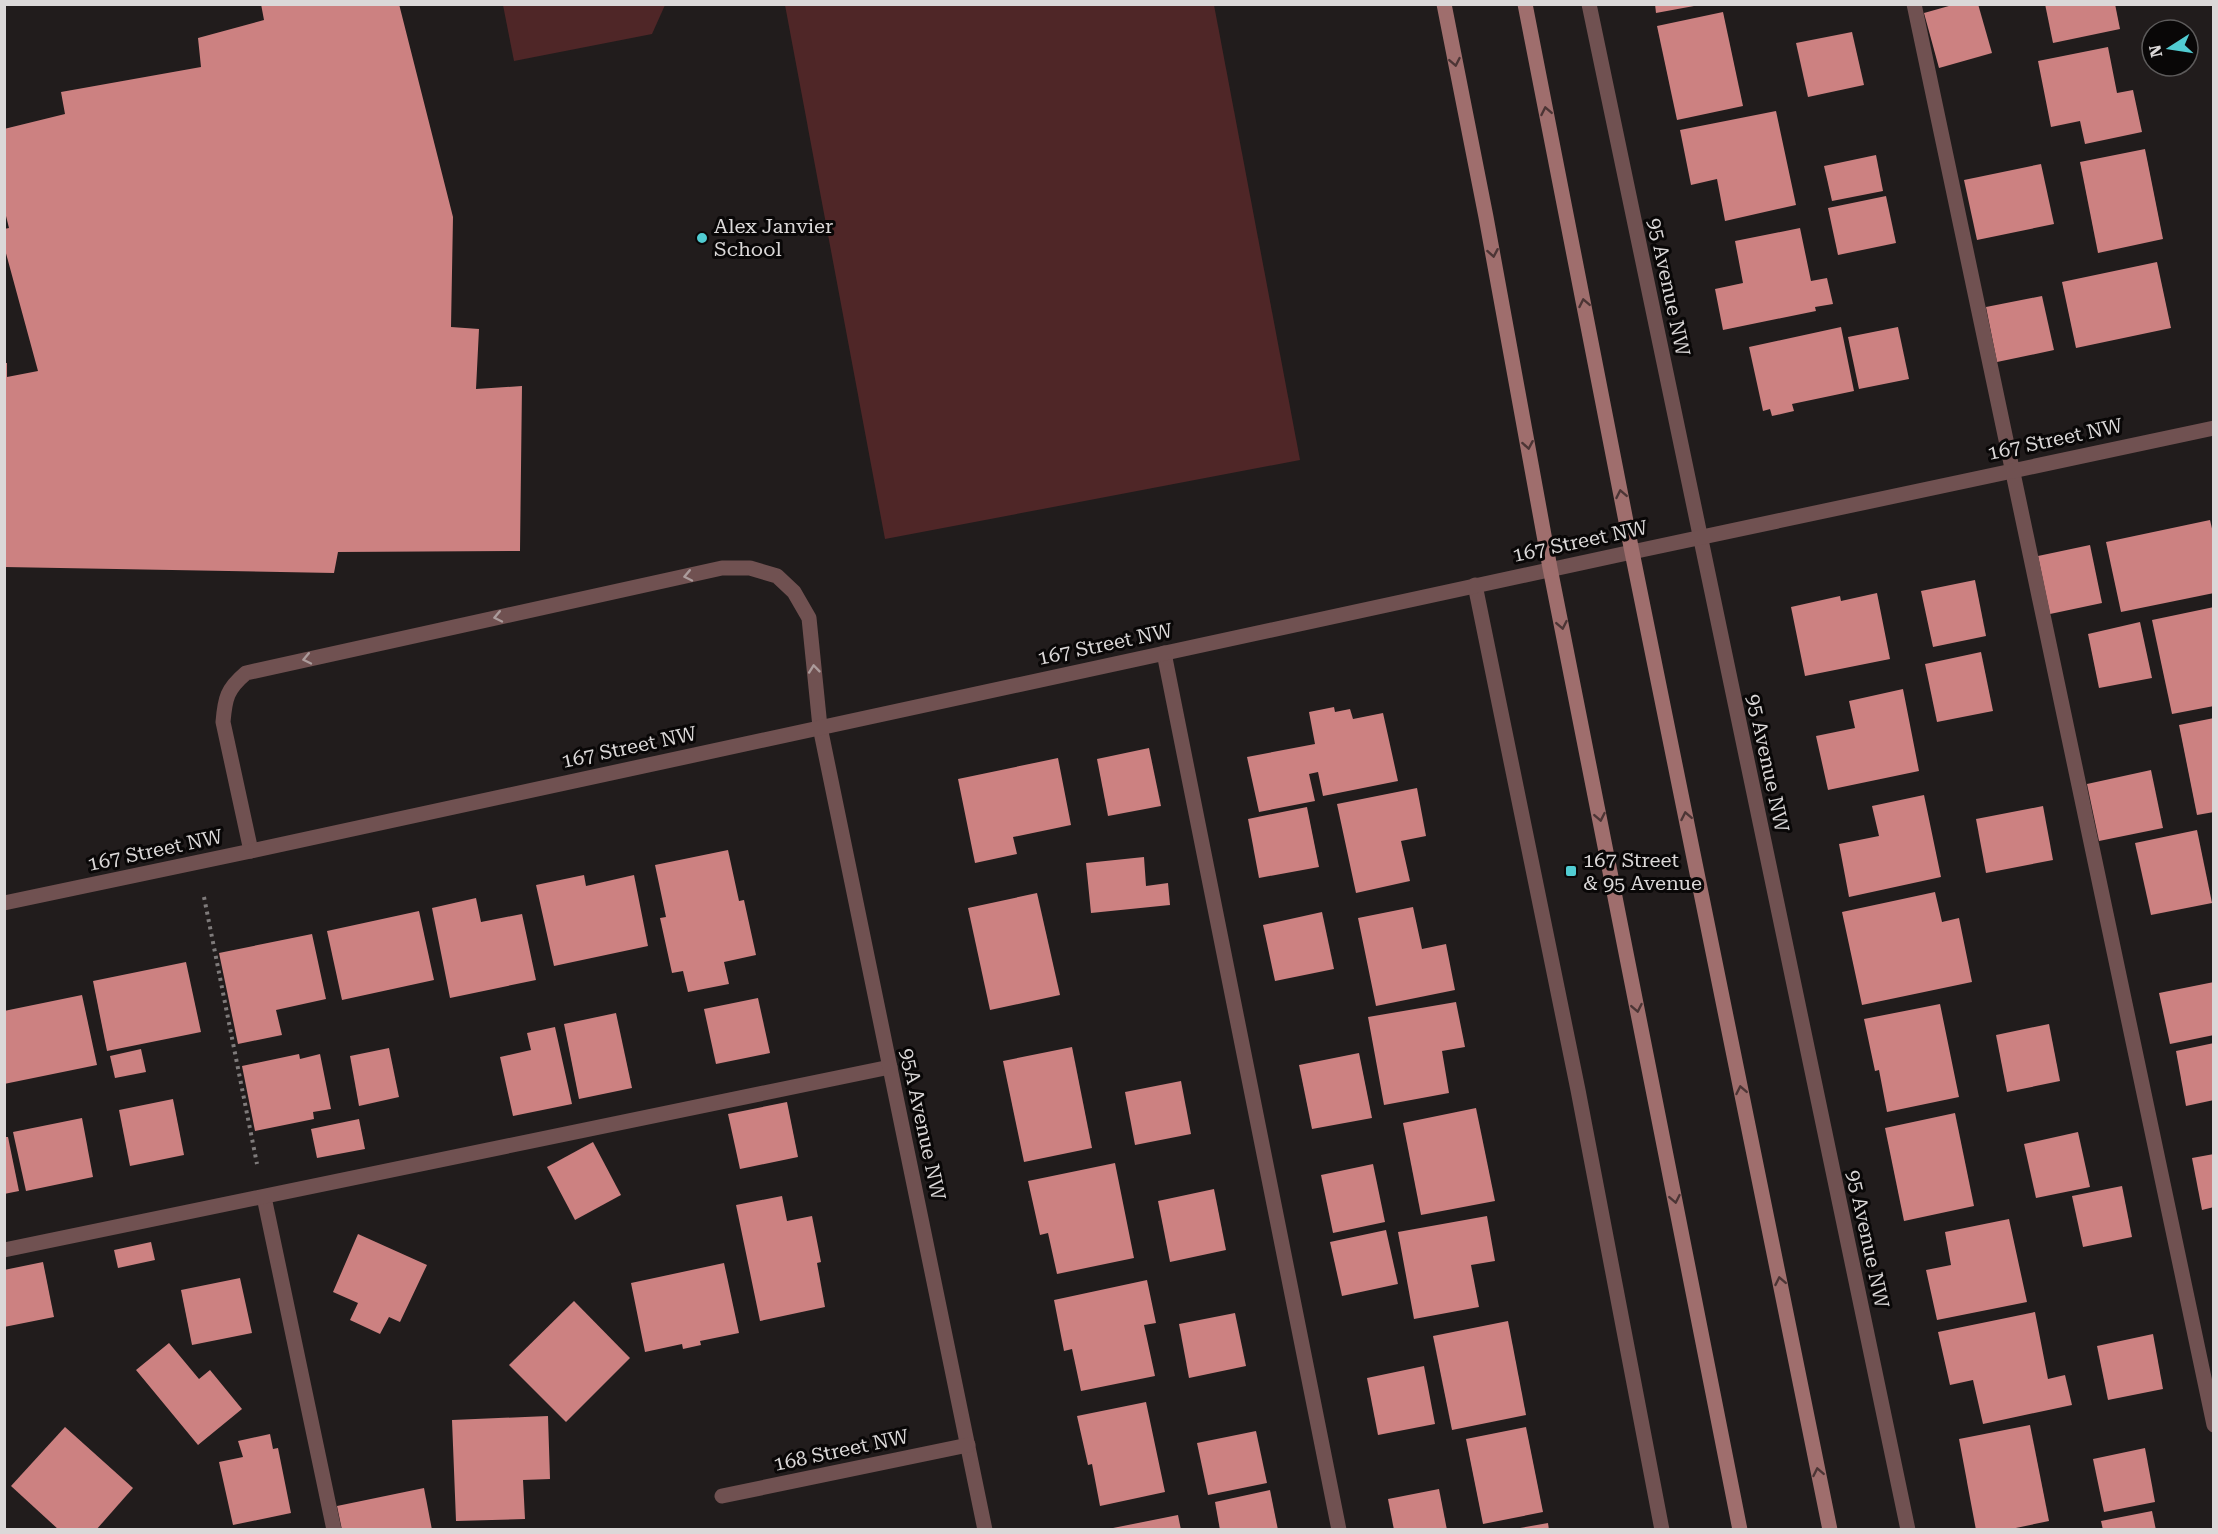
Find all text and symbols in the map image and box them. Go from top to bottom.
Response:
north arrow [2140,18,2200,78]
text: N [2145,43,2166,59]
one-way arrow [1448,57,1461,67]
one-way arrow [1540,107,1553,117]
place label: Alex Janvier School [714,214,833,261]
street label: 95 Avenue NW [1643,216,1695,359]
marker: Alex Janvier School [695,231,709,245]
one-way arrow [1486,248,1499,258]
one-way arrow [1578,298,1591,308]
street label: 167 Street NW [1985,413,2125,465]
one-way arrow [1521,440,1534,450]
one-way arrow [1615,489,1628,499]
street label: 167 Street NW [1510,515,1650,567]
one-way arrow [683,568,693,581]
one-way arrow [493,610,503,623]
street label: 167 Street NW [1035,618,1175,670]
one-way arrow [1555,620,1568,630]
one-way arrow [302,652,312,665]
one-way arrow [808,664,821,673]
street label: 95 Avenue NW [1742,692,1794,835]
street label: 167 Street NW [559,721,699,773]
one-way arrow [1593,811,1606,821]
one-way arrow [1680,812,1693,822]
street label: 167 Street NW [85,824,225,876]
place label: 167 Street & 95 Avenue [1583,848,1702,895]
marker: 167 Street & 95 Avenue [1564,864,1578,878]
one-way arrow [1630,1003,1643,1013]
street label: 95A Avenue NW [895,1046,951,1203]
one-way arrow [1735,1085,1748,1095]
street label: 95 Avenue NW [1842,1168,1894,1311]
one-way arrow [1668,1194,1681,1204]
one-way arrow [1774,1276,1787,1286]
street label: 168 Street NW [771,1424,911,1476]
one-way arrow [1812,1467,1825,1477]

